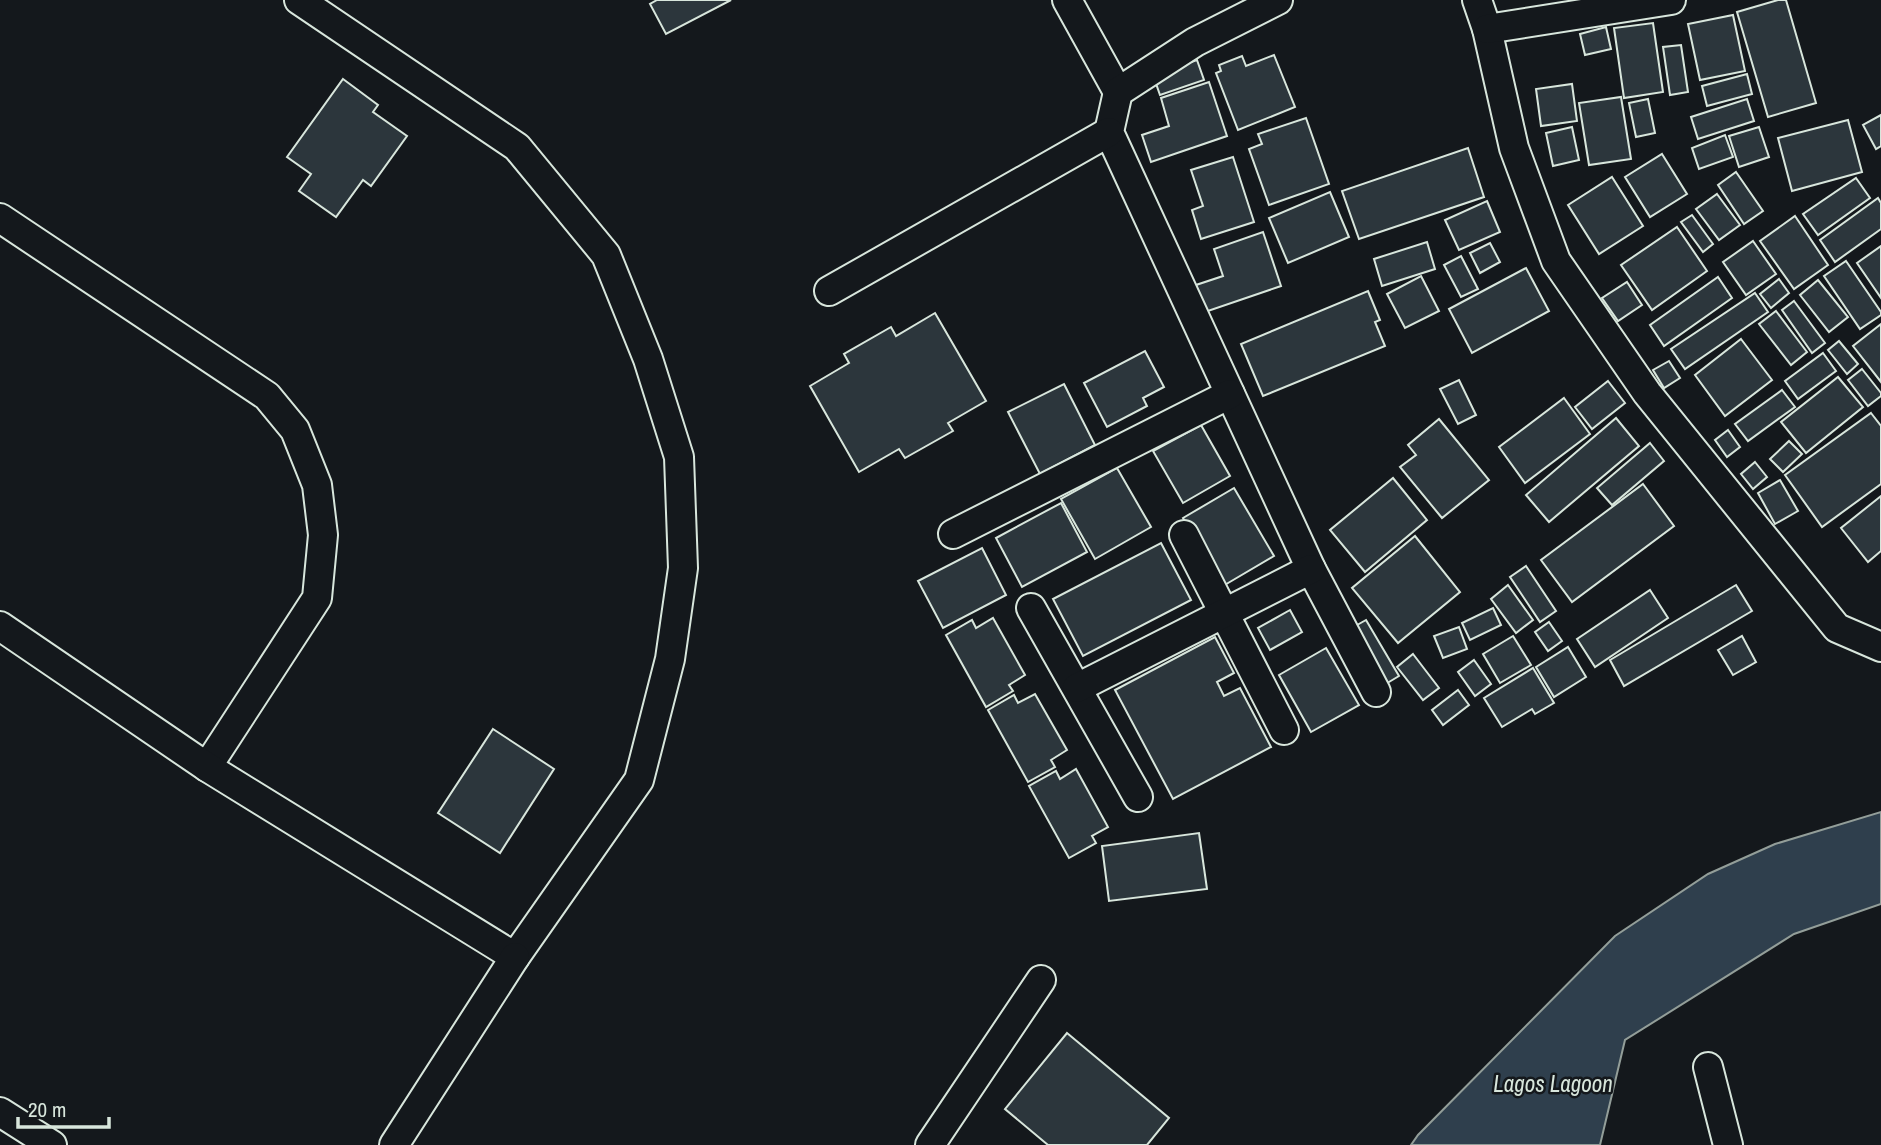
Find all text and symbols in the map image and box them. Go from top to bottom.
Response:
water label: Lagos Lagoon [1493,1068,1613,1099]
scale bar [18,1086,108,1130]
text: 20 m [28,1095,66,1124]

